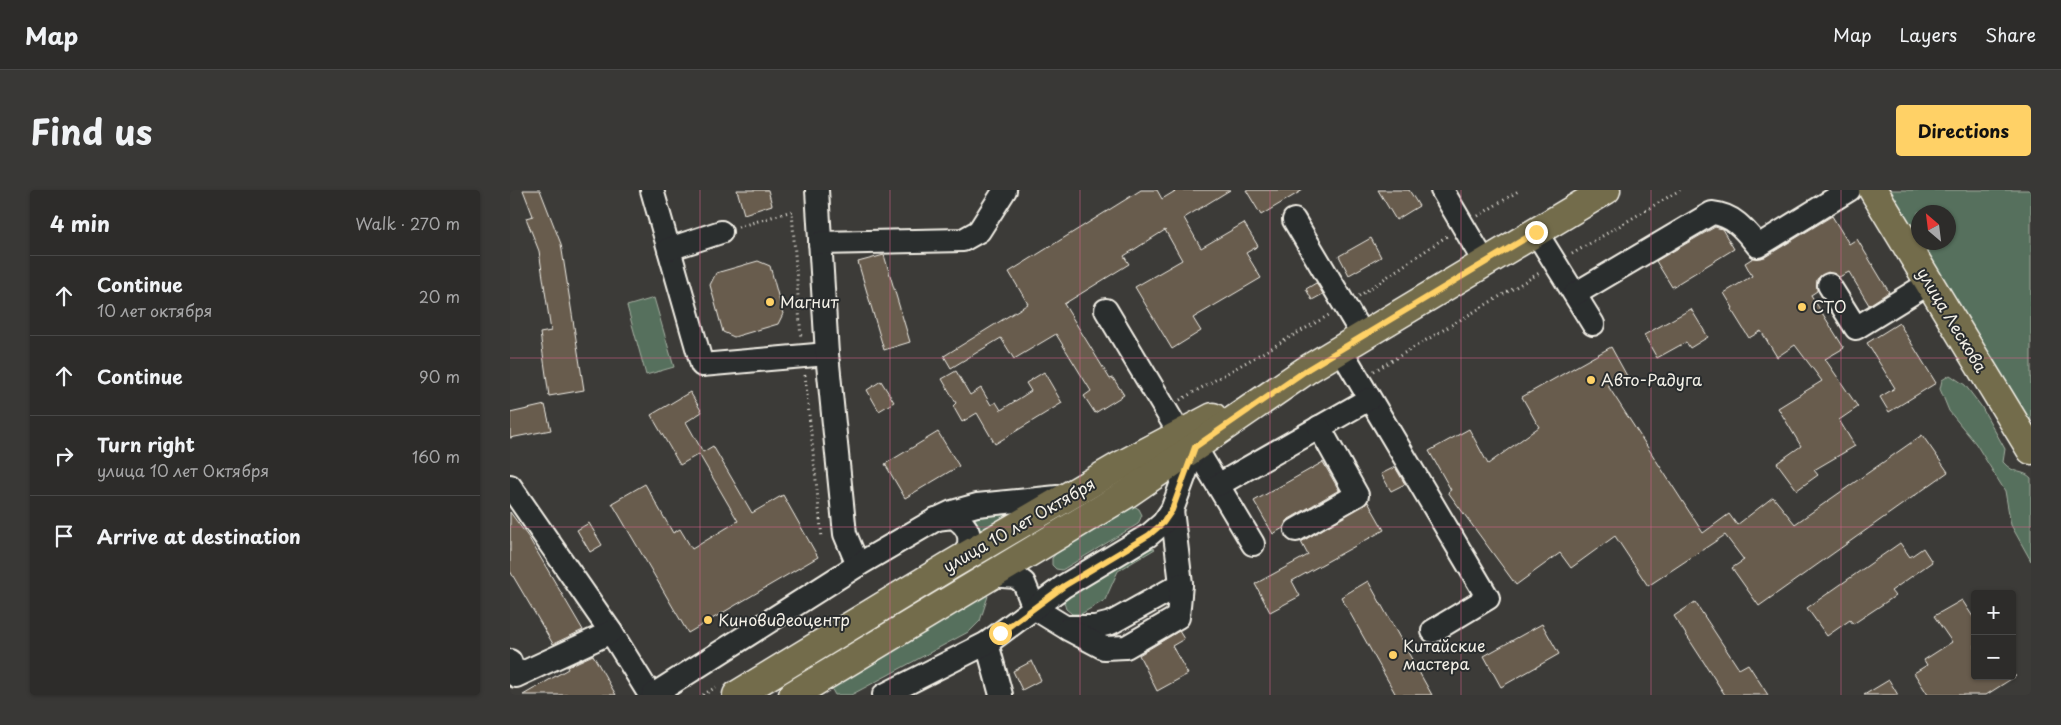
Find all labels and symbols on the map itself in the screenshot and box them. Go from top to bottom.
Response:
north arrow [1911,205,1956,250]
route end [1525,221,1548,244]
street label: улица Лескова [1912,263,1994,376]
place label: Магнит [780,289,840,313]
place label: СТО [1812,294,1847,318]
marker: Магнит [764,296,776,308]
marker: СТО [1796,301,1808,313]
place label: Авто-Радуга [1601,367,1702,391]
marker: Авто-Радуга [1585,374,1597,386]
street label: улица 10 лет Октября [938,471,1099,578]
place label: Киновидеоцентр [718,607,850,631]
marker: Киновидеоцентр [702,614,714,626]
route start [989,622,1012,645]
place label: Китайские мастера [1403,633,1485,675]
marker: Китайские мастера [1387,649,1399,661]

